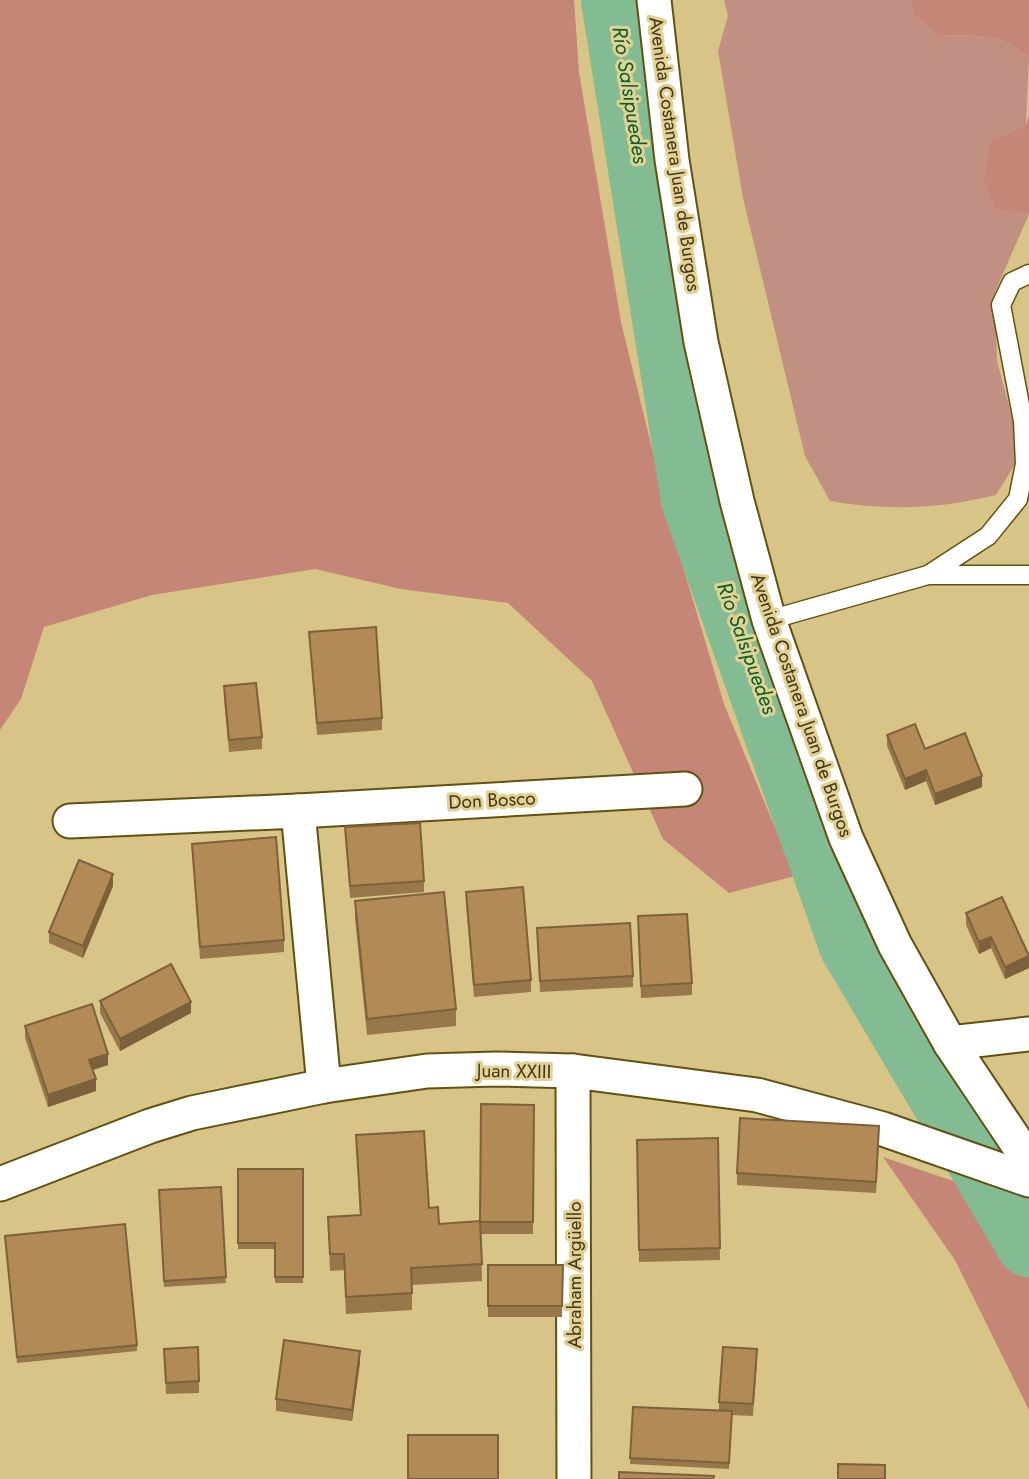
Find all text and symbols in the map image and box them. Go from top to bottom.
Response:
street label: Avenida Costanera Juan de Burgos [642,15,708,293]
water label: Río Salsipuedes [604,24,656,166]
street label: Avenida Costanera Juan de Burgos [744,570,860,841]
water label: Río Salsipuedes [709,578,785,719]
street label: Don Bosco [448,784,536,816]
street label: Juan XXIII [474,1057,551,1085]
street label: Abraham Argüello [561,1201,588,1349]

